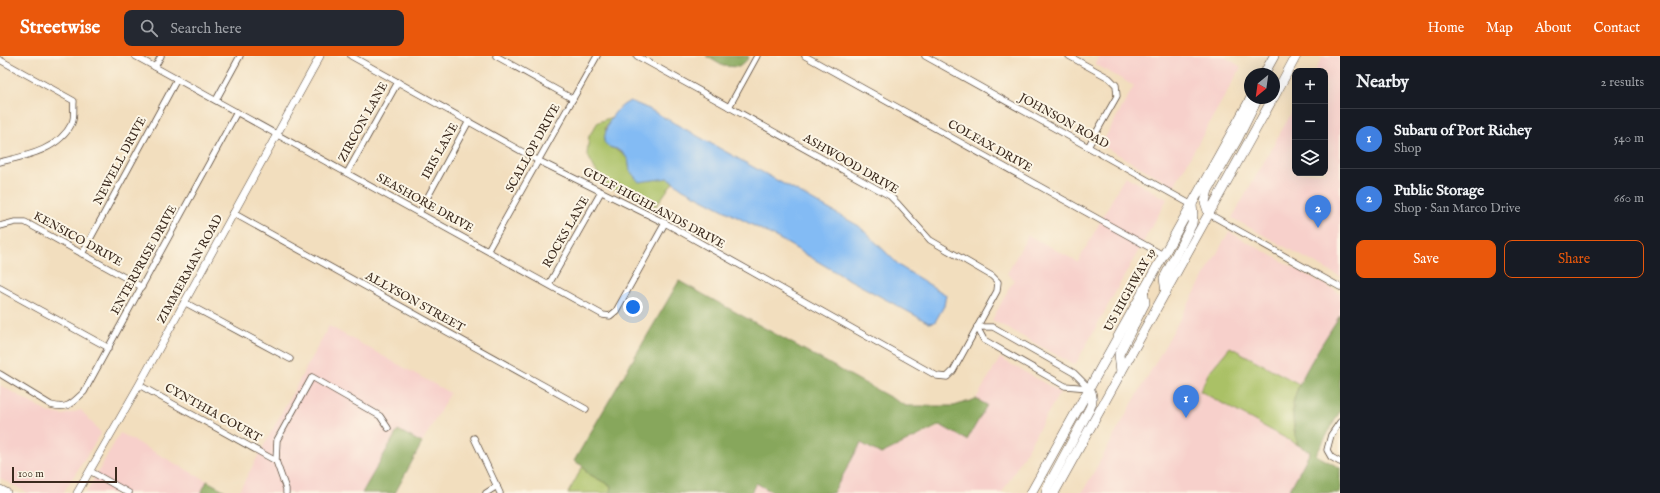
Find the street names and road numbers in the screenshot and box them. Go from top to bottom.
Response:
street label: ZIRCON LANE [335,79,391,165]
street label: JOHNSON ROAD [1014,89,1112,153]
street label: SCALLOP DRIVE [502,101,564,195]
street label: NEWELL DRIVE [90,114,150,208]
street label: COLFAX DRIVE [945,117,1035,175]
street label: IBIS LANE [418,120,462,182]
street label: ASHWOOD DRIVE [800,130,901,197]
street label: GULF HIGHLANDS DRIVE [580,164,728,252]
street label: SEASHORE DRIVE [374,170,476,236]
street label: ROCKS LANE [539,194,593,270]
street label: ENTERPRISE DRIVE [108,203,180,317]
street label: KENSICO DRIVE [31,208,125,270]
street label: ZIMMERMAN ROAD [154,212,226,326]
street label: US HIGHWAY 19 [1101,246,1159,334]
street label: ALLYSON STREET [362,268,468,336]
street label: CYNTHIA COURT [162,380,264,446]

